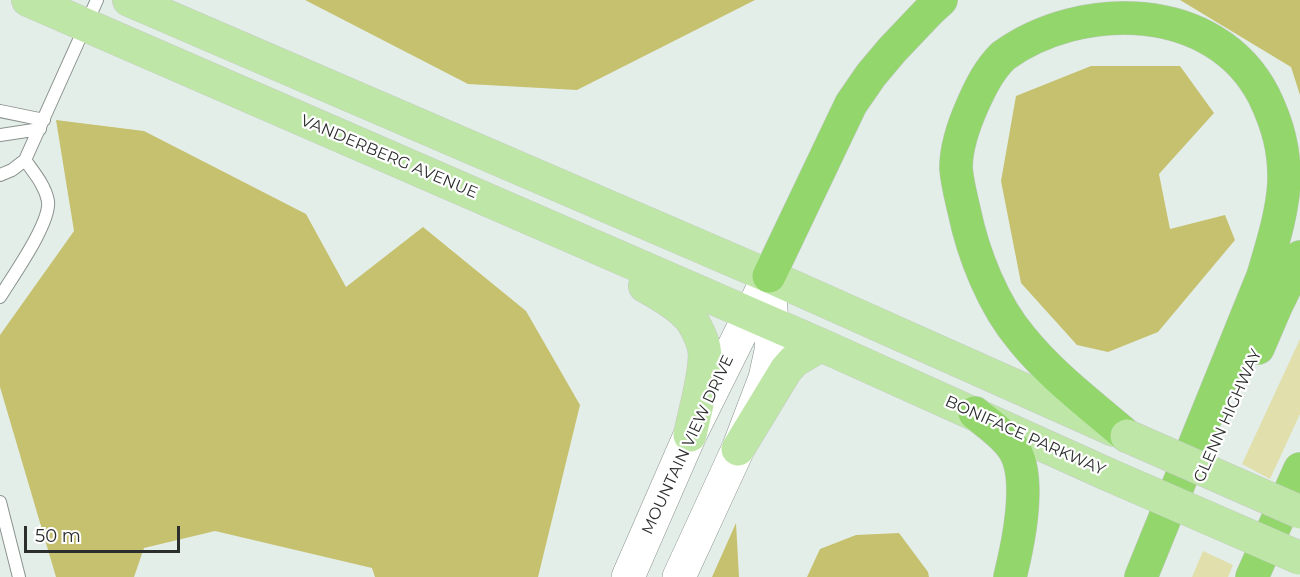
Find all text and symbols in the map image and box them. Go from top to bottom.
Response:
street label: VANDERBERG AVENUE [298,111,480,203]
street label: GLENN HIGHWAY [1190,346,1266,486]
street label: MOUNTAIN VIEW DRIVE [638,352,738,538]
street label: BONIFACE PARKWAY [942,392,1108,480]
scale bar [27,514,183,552]
text: 50 m [35,525,81,547]

